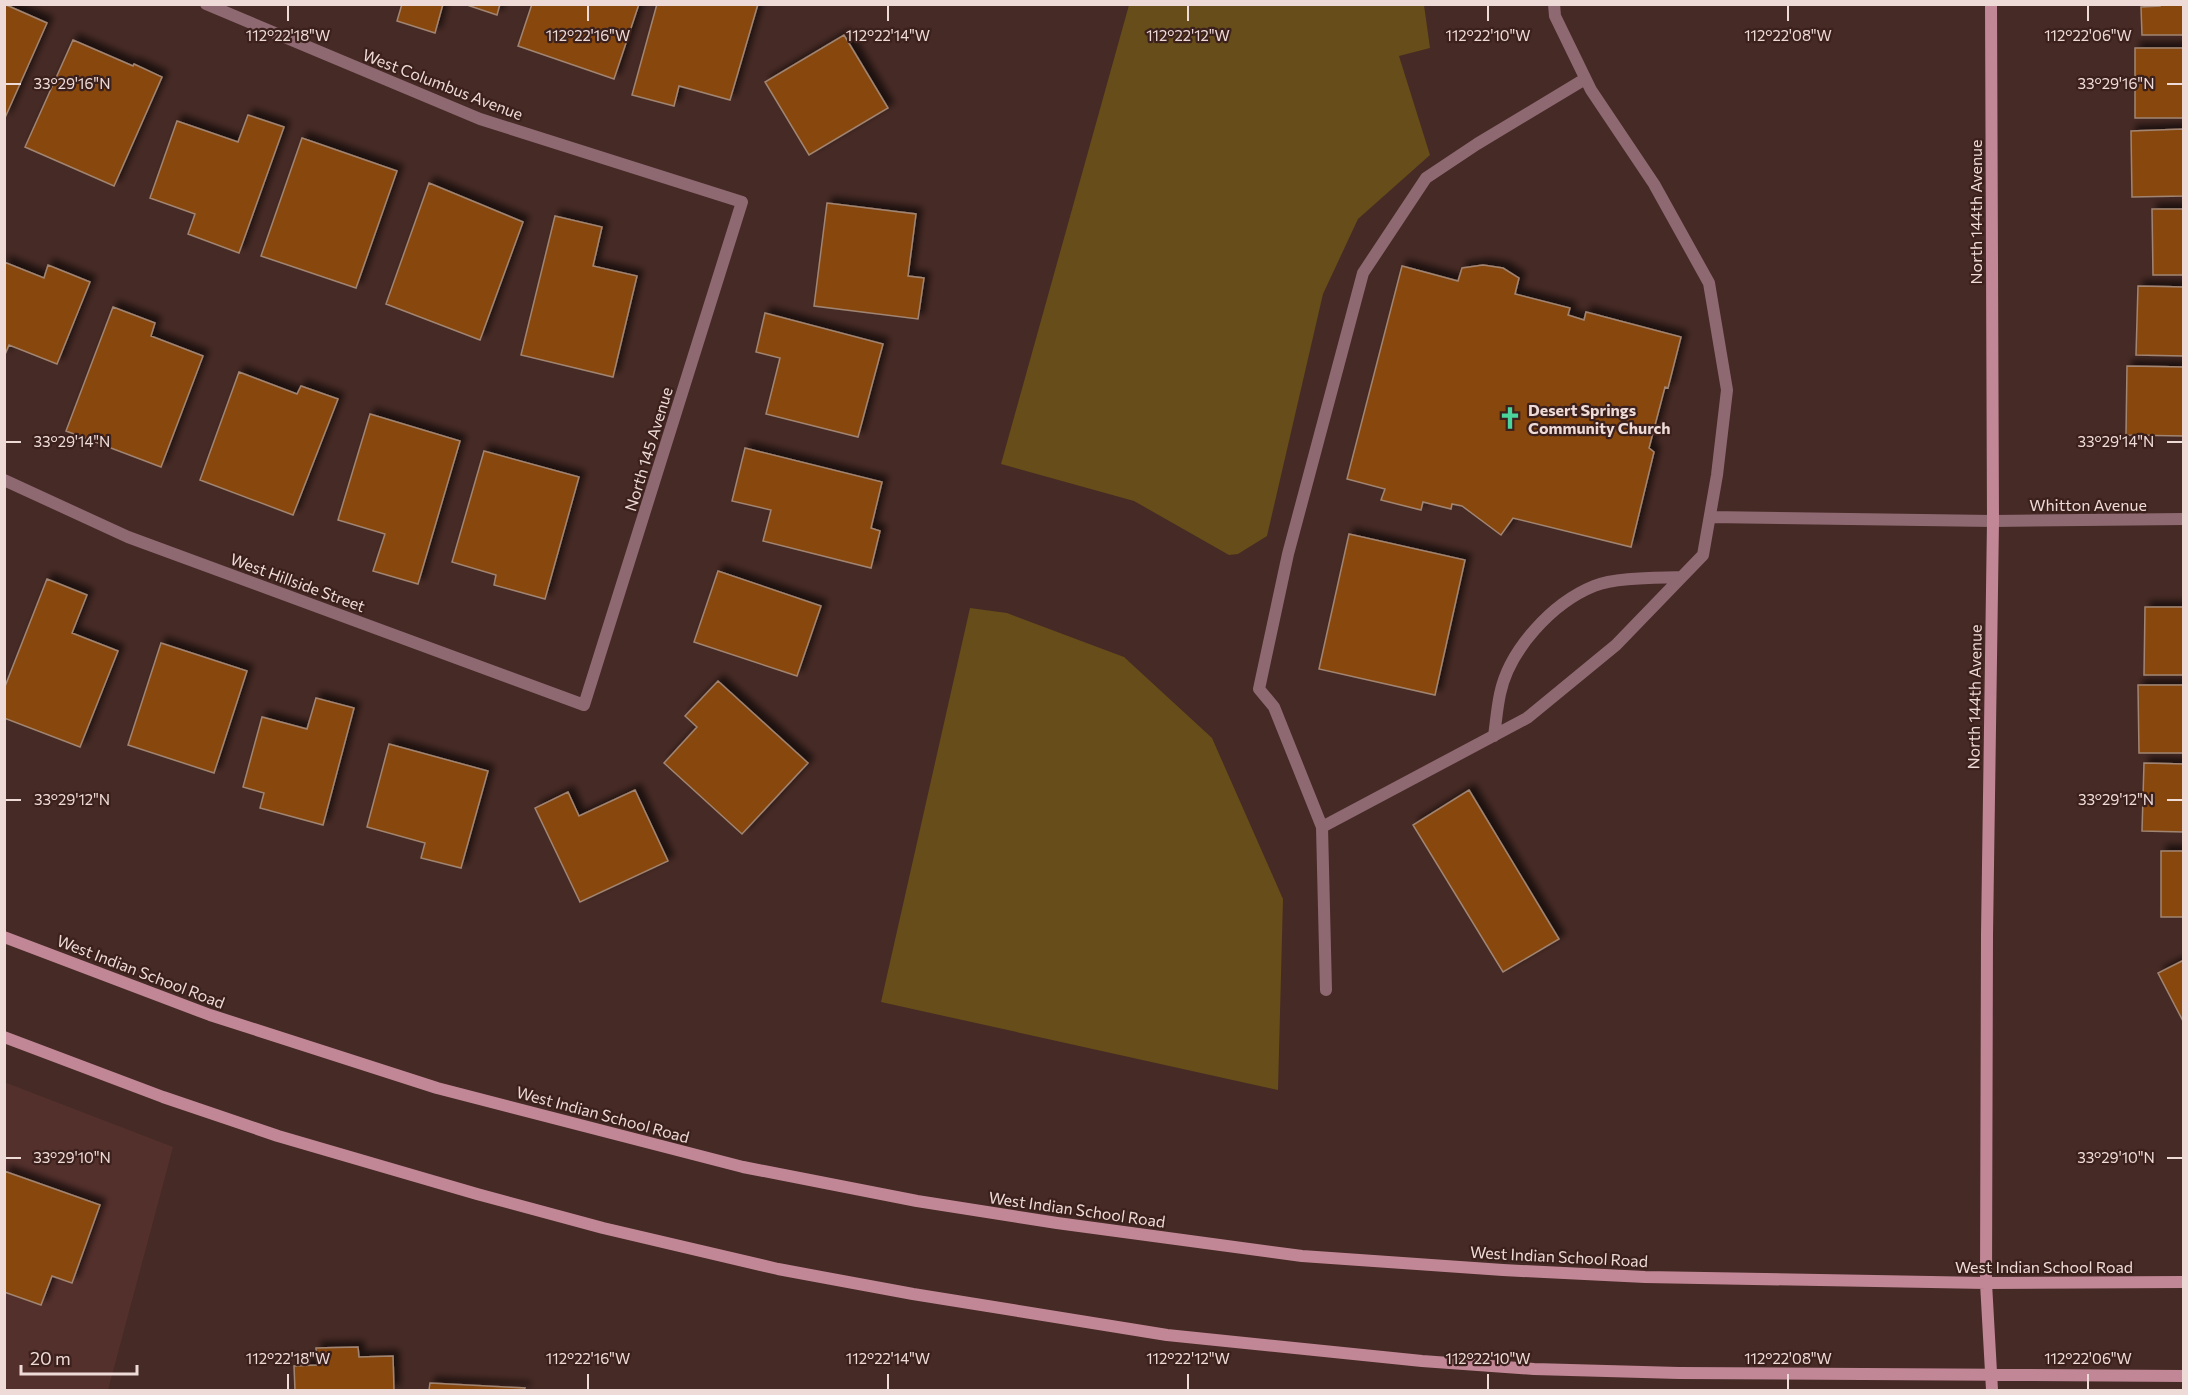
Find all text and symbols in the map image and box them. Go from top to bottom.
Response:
text: 112°22'18"W [246,26,330,44]
text: 112°22'16"W [546,26,630,44]
text: 112°22'14"W [846,26,930,44]
text: 112°22'12"W [1146,26,1230,44]
text: 112°22'10"W [1445,26,1531,44]
text: 112°22'08"W [1744,26,1832,44]
text: 112°22'06"W [2044,26,2132,44]
street label: West Columbus Avenue [360,45,526,123]
text: 33°29'16"N [34,74,110,92]
text: 33°29'16"N [2078,74,2154,92]
street label: North 144th Avenue [1966,140,1985,284]
street label: North 145 Avenue [620,385,676,513]
place label: Desert Springs Community Church [1528,400,1671,437]
church icon: Desert Springs Community Church [1497,405,1523,431]
text: 33°29'14"N [34,432,110,450]
text: 33°29'14"N [2078,432,2154,450]
street label: Whitton Avenue [2029,495,2147,514]
street label: West Hillside Street [228,549,368,615]
street label: North 144th Avenue [1963,624,1985,770]
text: 33°29'12"N [34,790,110,808]
text: 33°29'12"N [2078,790,2154,808]
street label: West Indian School Road [54,930,228,1012]
street label: West Indian School Road [514,1082,692,1146]
text: 33°29'10"N [33,1148,111,1166]
text: 33°29'10"N [2077,1148,2155,1166]
street label: West Indian School Road [987,1187,1167,1231]
street label: West Indian School Road [1470,1242,1648,1270]
street label: West Indian School Road [1955,1257,2133,1276]
scale bar [21,1338,136,1376]
text: 20 m [30,1347,71,1369]
text: 112°22'18"W [246,1349,330,1367]
text: 112°22'16"W [546,1349,630,1367]
text: 112°22'14"W [846,1349,930,1367]
text: 112°22'12"W [1146,1349,1230,1367]
text: 112°22'10"W [1445,1349,1531,1367]
text: 112°22'08"W [1744,1349,1832,1367]
text: 112°22'06"W [2044,1349,2132,1367]

